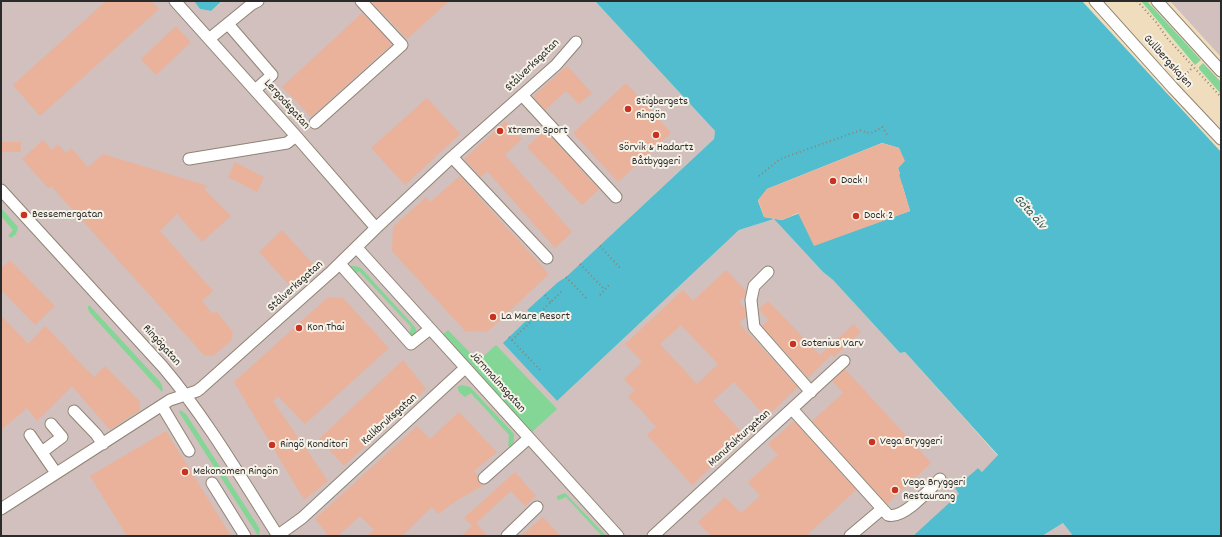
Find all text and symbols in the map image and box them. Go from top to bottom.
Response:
street label: Gullbergskajen [1139,32,1195,92]
street label: Stålverksgatan [503,37,563,95]
street label: Lergodsgatan [260,77,312,133]
place label: Stigbergets Ringön [636,95,688,123]
marker: Stigbergets Ringön [623,104,633,114]
place label: Xtreme Sport [508,124,568,138]
marker: Xtreme Sport [495,126,505,136]
marker: Sörvik & Hadartz Båtbyggeri [651,130,661,140]
place label: Sörvik & Hadartz Båtbyggeri [619,141,693,169]
place label: Dock 1 [841,174,868,188]
marker: Dock 1 [828,176,838,186]
water label: Göta älv [1009,192,1049,234]
place label: Bessemergatan [32,208,103,222]
place label: Dock 2 [864,209,893,223]
marker: Bessemergatan [19,210,29,220]
marker: Dock 2 [851,211,861,221]
street label: Stålverksgatan [265,258,327,316]
place label: La Mare Resort [501,310,570,324]
marker: La Mare Resort [488,312,498,322]
place label: Kon Thai [307,321,344,335]
street label: Ringögatan [139,322,183,370]
marker: Kon Thai [294,323,304,333]
place label: Gotenius Varv [801,337,864,351]
marker: Gotenius Varv [788,339,798,349]
street label: Järnmalmsgatan [466,350,528,416]
street label: Kalkbruksgatan [359,391,421,449]
street label: Manufakturgatan [706,407,774,471]
place label: Vega Bryggeri [880,435,942,449]
marker: Vega Bryggeri [867,437,877,447]
place label: Ringö Konditori [280,438,348,452]
marker: Ringö Konditori [267,440,277,450]
place label: Mekonomen Ringön [193,465,278,479]
marker: Mekonomen Ringön [180,467,190,477]
place label: Vega Bryggeri Restaurang [903,476,965,504]
marker: Vega Bryggeri Restaurang [890,485,900,495]

